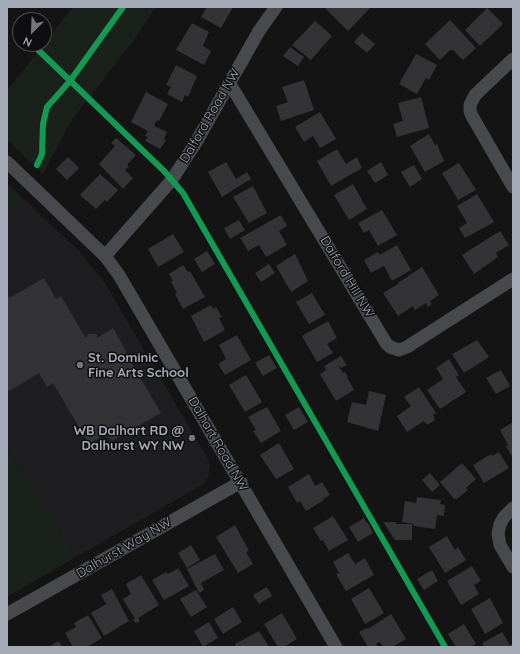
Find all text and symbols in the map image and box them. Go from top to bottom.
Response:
north arrow [12,12,52,52]
text: N [21,34,34,50]
street label: Dalford Road NW [177,66,243,166]
street label: Dalford Hill NW [317,234,377,320]
place label: St. Dominic Fine Arts School [88,350,189,381]
marker: St. Dominic Fine Arts School [75,360,85,370]
street label: Dalhart Road NW [185,394,251,494]
place label: WB Dalhart RD @ Dalhurst WY NW [74,423,184,454]
marker: WB Dalhart RD @ Dalhurst WY NW [187,433,197,443]
street label: Dalhurst Way NW [74,514,174,582]

